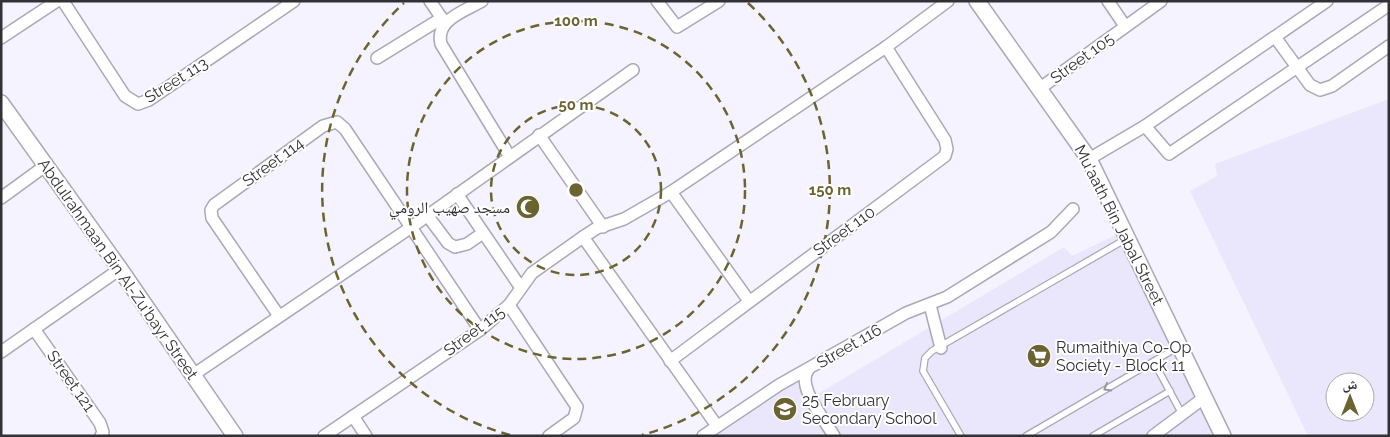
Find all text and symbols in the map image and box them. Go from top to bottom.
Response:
text: 100 m [554,12,598,30]
street label: Street 105 [1047,28,1118,87]
street label: Street 113 [141,53,211,107]
text: 50 m [558,96,594,114]
street label: Street 114 [239,133,307,191]
street label: Mu'aath Bin Jabal Street [1070,142,1168,309]
street label: Abdulrahmaan Bin Al-Zu'bayr Street [34,155,202,384]
centre of rings [567,181,585,199]
text: 150 m [809,181,851,199]
mosque icon: مسجد صهيب الرومي [515,194,541,220]
place label: مسجد صهيب الرومي [389,198,510,220]
street label: Street 110 [809,202,879,260]
street label: Street 115 [440,302,508,360]
street label: Street 116 [813,320,885,372]
place label: Rumaithiya Co-Op Society - Block 11 [1056,338,1191,375]
supermarket icon: Rumaithiya Co-Op Society - Block 11 [1026,343,1052,369]
street label: Street 121 [43,347,99,415]
north arrow [1325,372,1375,422]
text: ش [1343,376,1358,393]
one-way arrow [1104,382,1113,392]
place label: 25 February Secondary School [802,391,937,428]
school or university icon: 25 February Secondary School [772,396,798,422]

